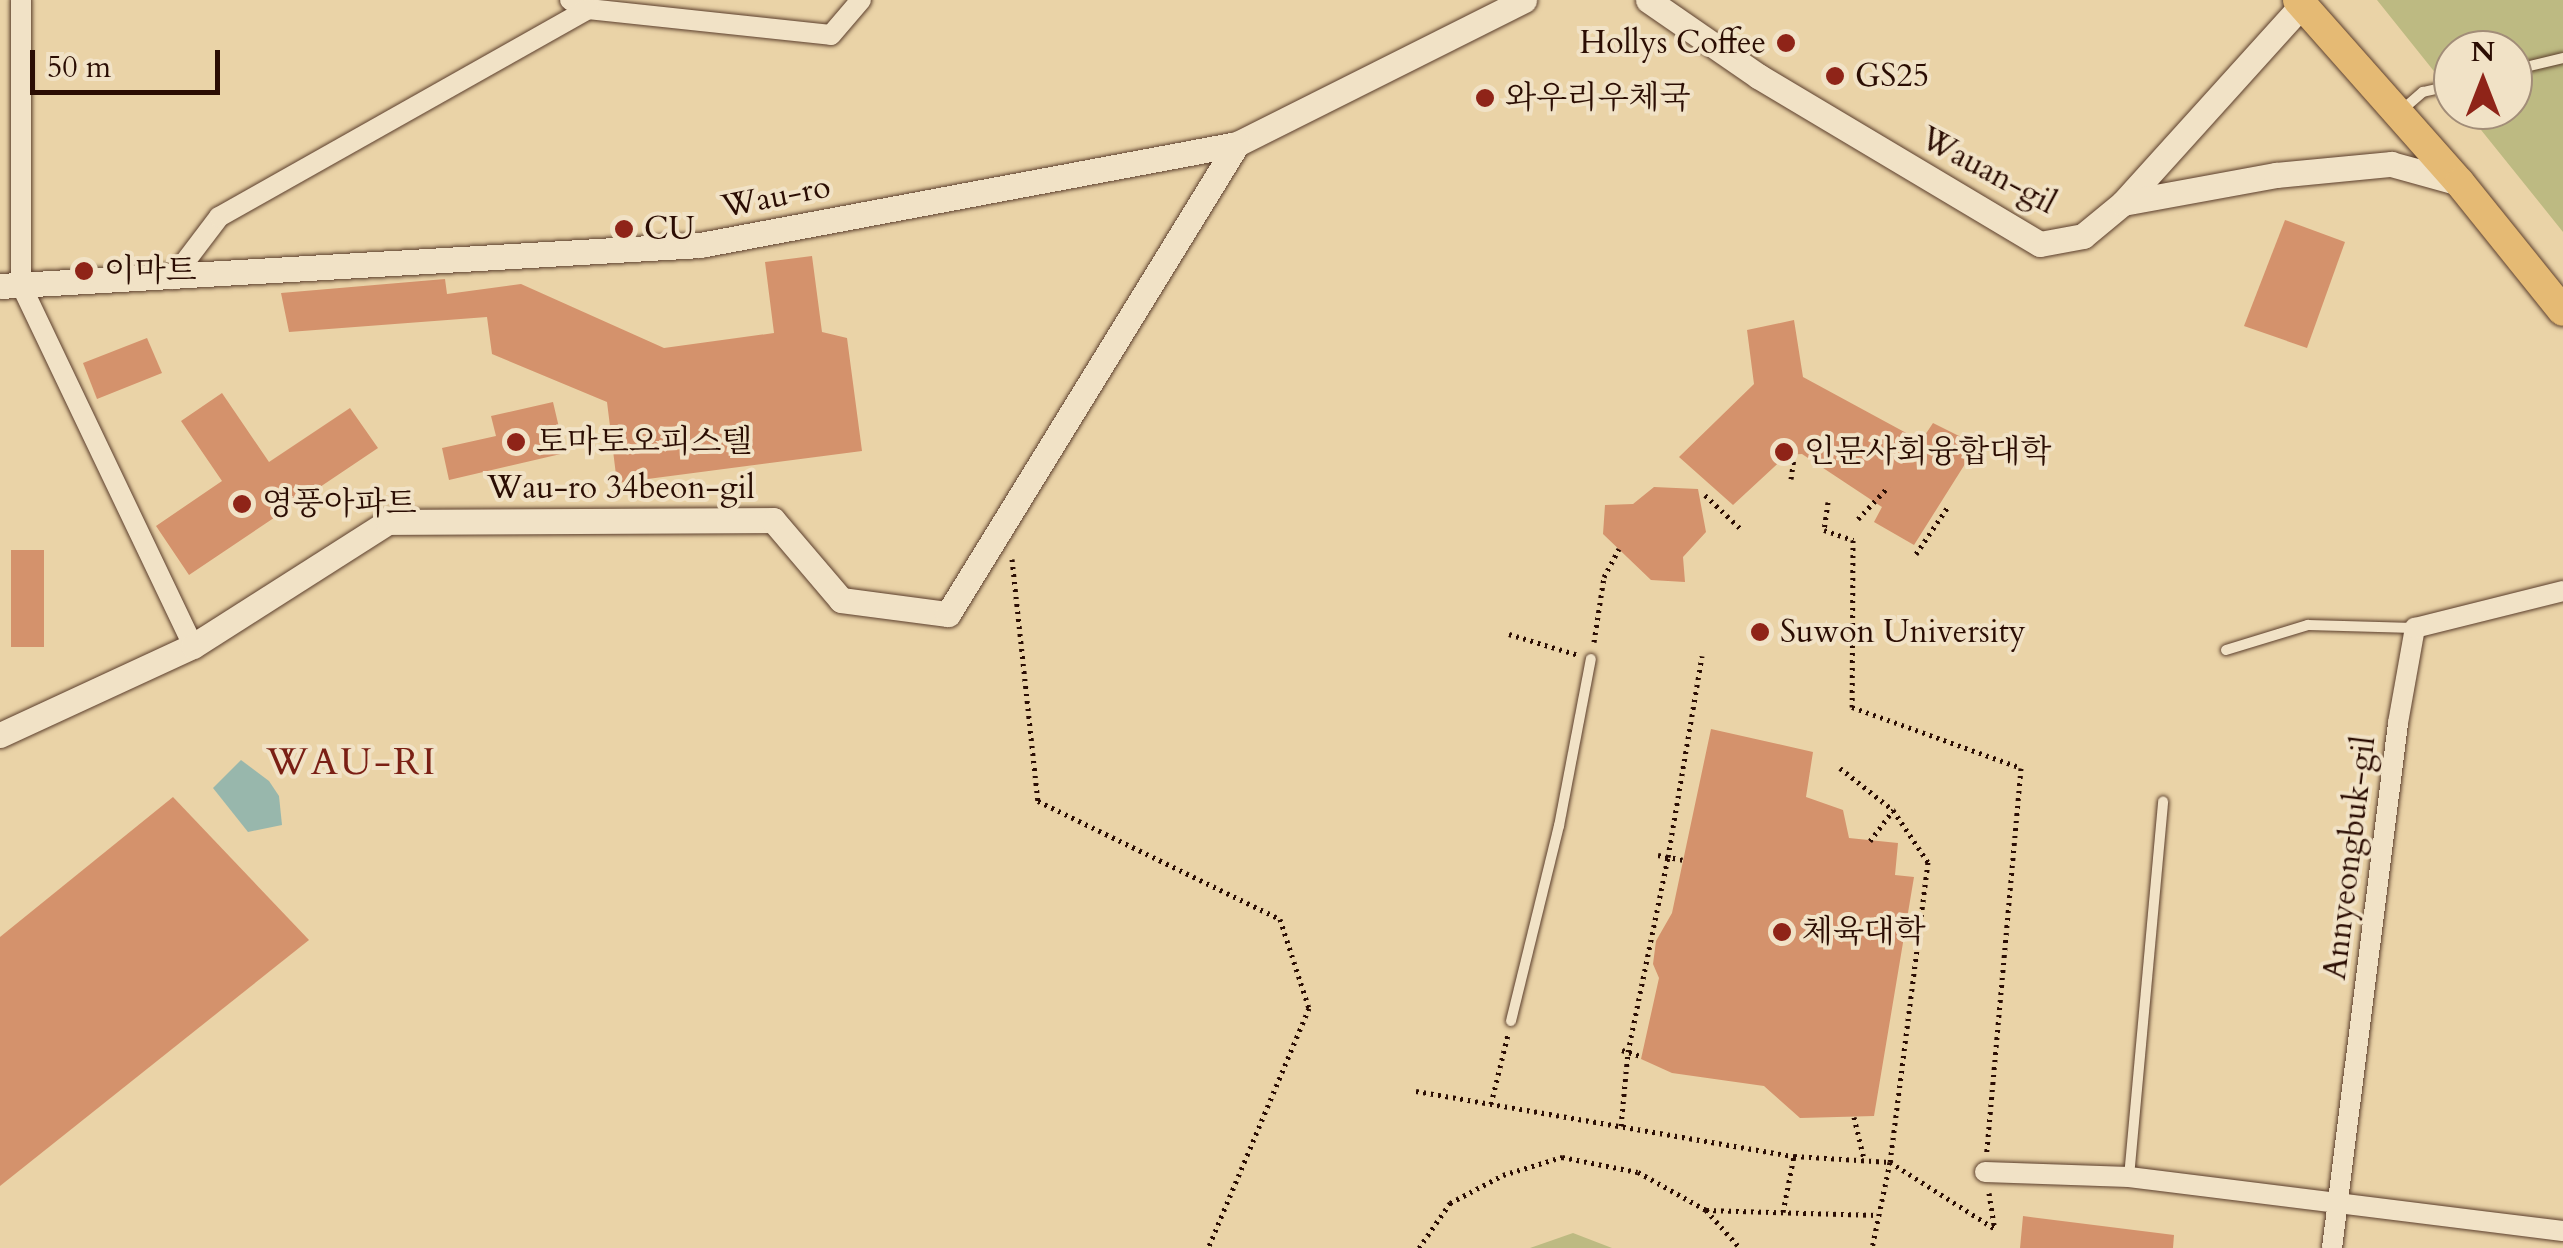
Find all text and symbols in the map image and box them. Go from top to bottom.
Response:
place label: Hollys Coffee [1579,24,1766,62]
scale bar [35,30,225,92]
north arrow [2433,30,2533,130]
marker: Hollys Coffee [1775,32,1797,54]
text: N [2471,33,2495,71]
text: 50 m [47,47,111,88]
place label: GS25 [1855,57,1929,95]
marker: GS25 [1824,65,1846,87]
place label: 와우리우체국 [1505,79,1690,117]
marker: 와우리우체국 [1474,87,1496,109]
street label: Wauan-gil [1914,119,2062,223]
street label: Wau-ro [718,168,834,226]
place label: CU [644,210,695,248]
marker: CU [613,218,635,240]
place label: 이마트 [104,252,197,290]
marker: 이마트 [73,260,95,282]
place label: 토마토오피스텔 [536,423,752,461]
marker: 토마토오피스텔 [505,431,527,453]
place label: 인문사회융합대학 [1804,433,2051,471]
marker: 인문사회융합대학 [1773,441,1795,463]
street label: Wau-ro 34beon-gil [487,469,755,507]
place label: 영풍아파트 [262,485,417,523]
marker: 영풍아파트 [231,493,253,515]
place label: Suwon University [1780,613,2026,651]
marker: Suwon University [1749,621,1771,643]
street label: Annyeongbuk-gil [2316,734,2384,982]
district label: WAU-RI [266,740,438,786]
place label: 체육대학 [1802,913,1926,951]
marker: 체육대학 [1771,921,1793,943]

